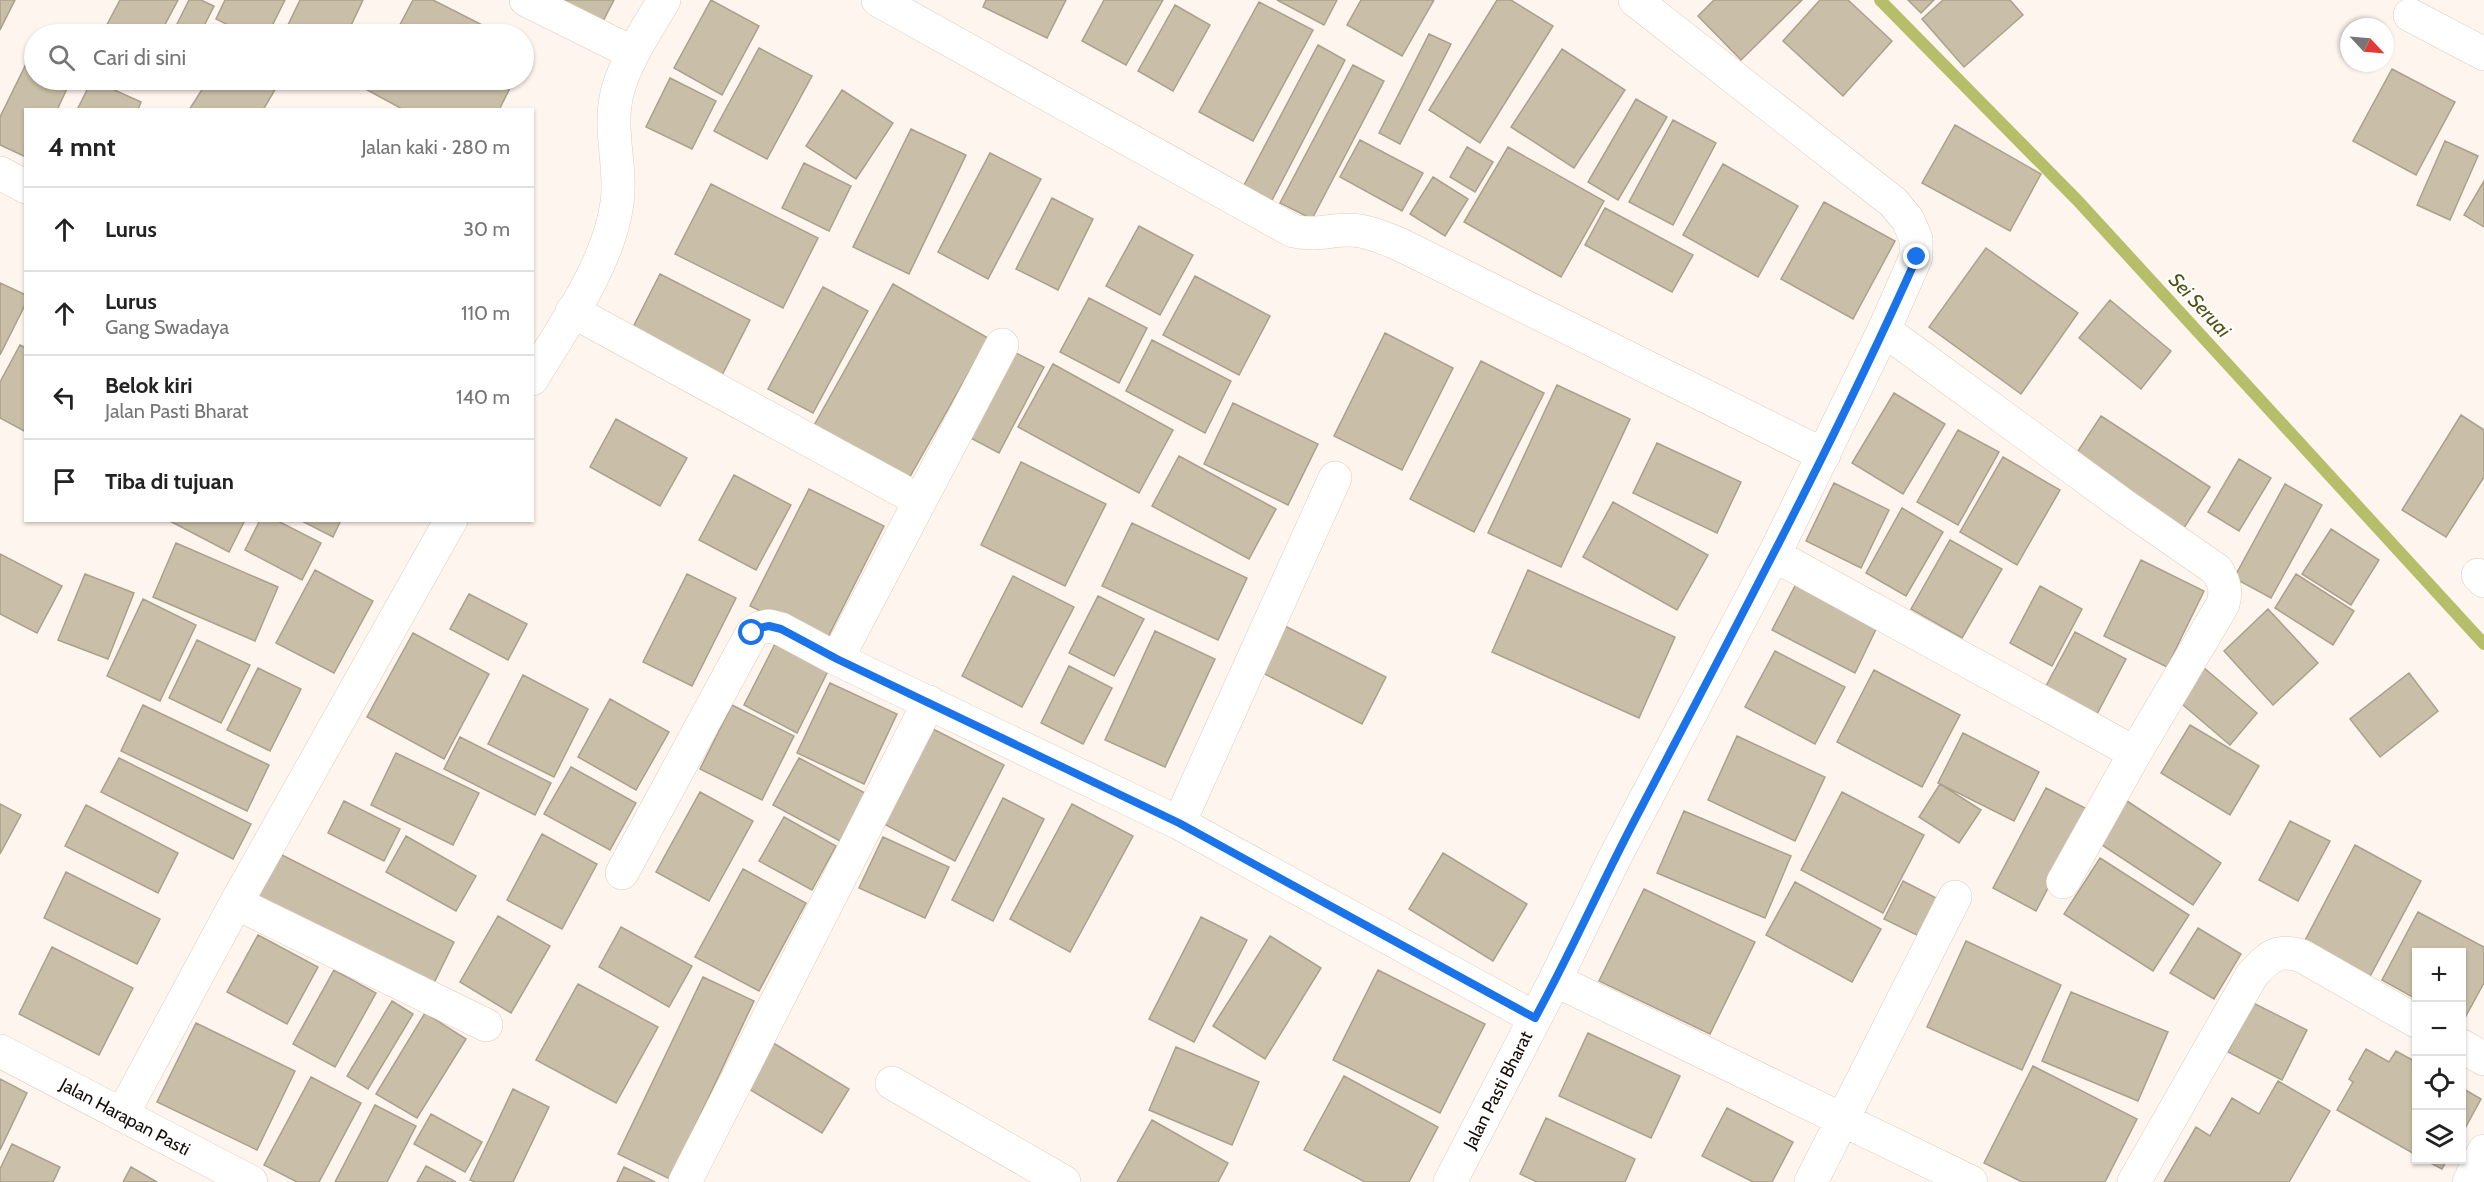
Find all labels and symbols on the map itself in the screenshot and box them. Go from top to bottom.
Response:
north arrow [2340,18,2394,72]
route end [1903,243,1929,269]
water label: Sei Seruai [2164,268,2236,343]
route start [738,619,764,645]
street label: Jalan Pasti Bharat [1458,1027,1537,1153]
street label: Jalan Harapan Pasti [55,1073,194,1161]

